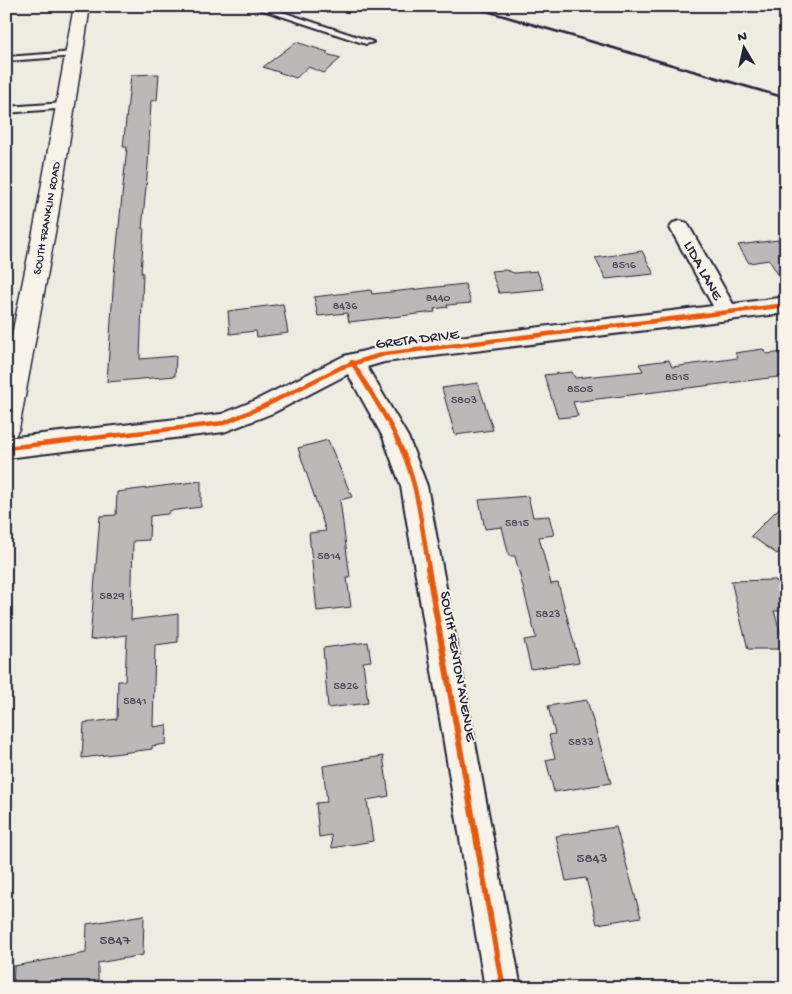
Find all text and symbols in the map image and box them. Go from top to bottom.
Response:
north arrow [720,22,770,72]
text: N [737,29,748,47]
street label: SOUTH FRANKLIN ROAD [31,161,65,276]
street label: LIDA LANE [679,238,726,304]
house number: 8516 [612,259,637,273]
house number: 8440 [426,292,451,306]
house number: 8436 [333,300,358,314]
street label: GRETA DRIVE [375,326,461,354]
house number: 8515 [665,371,689,385]
house number: 8505 [567,383,593,397]
house number: 5803 [451,394,477,408]
house number: 5815 [505,517,529,531]
house number: 5814 [317,550,341,564]
house number: 5829 [100,590,124,604]
street label: SOUTH FENTON AVENUE [435,590,479,743]
house number: 5823 [536,608,561,622]
house number: 5826 [334,680,359,694]
house number: 5841 [123,695,147,709]
house number: 5833 [568,736,594,750]
house number: 5843 [577,850,608,868]
house number: 5847 [99,932,132,950]

